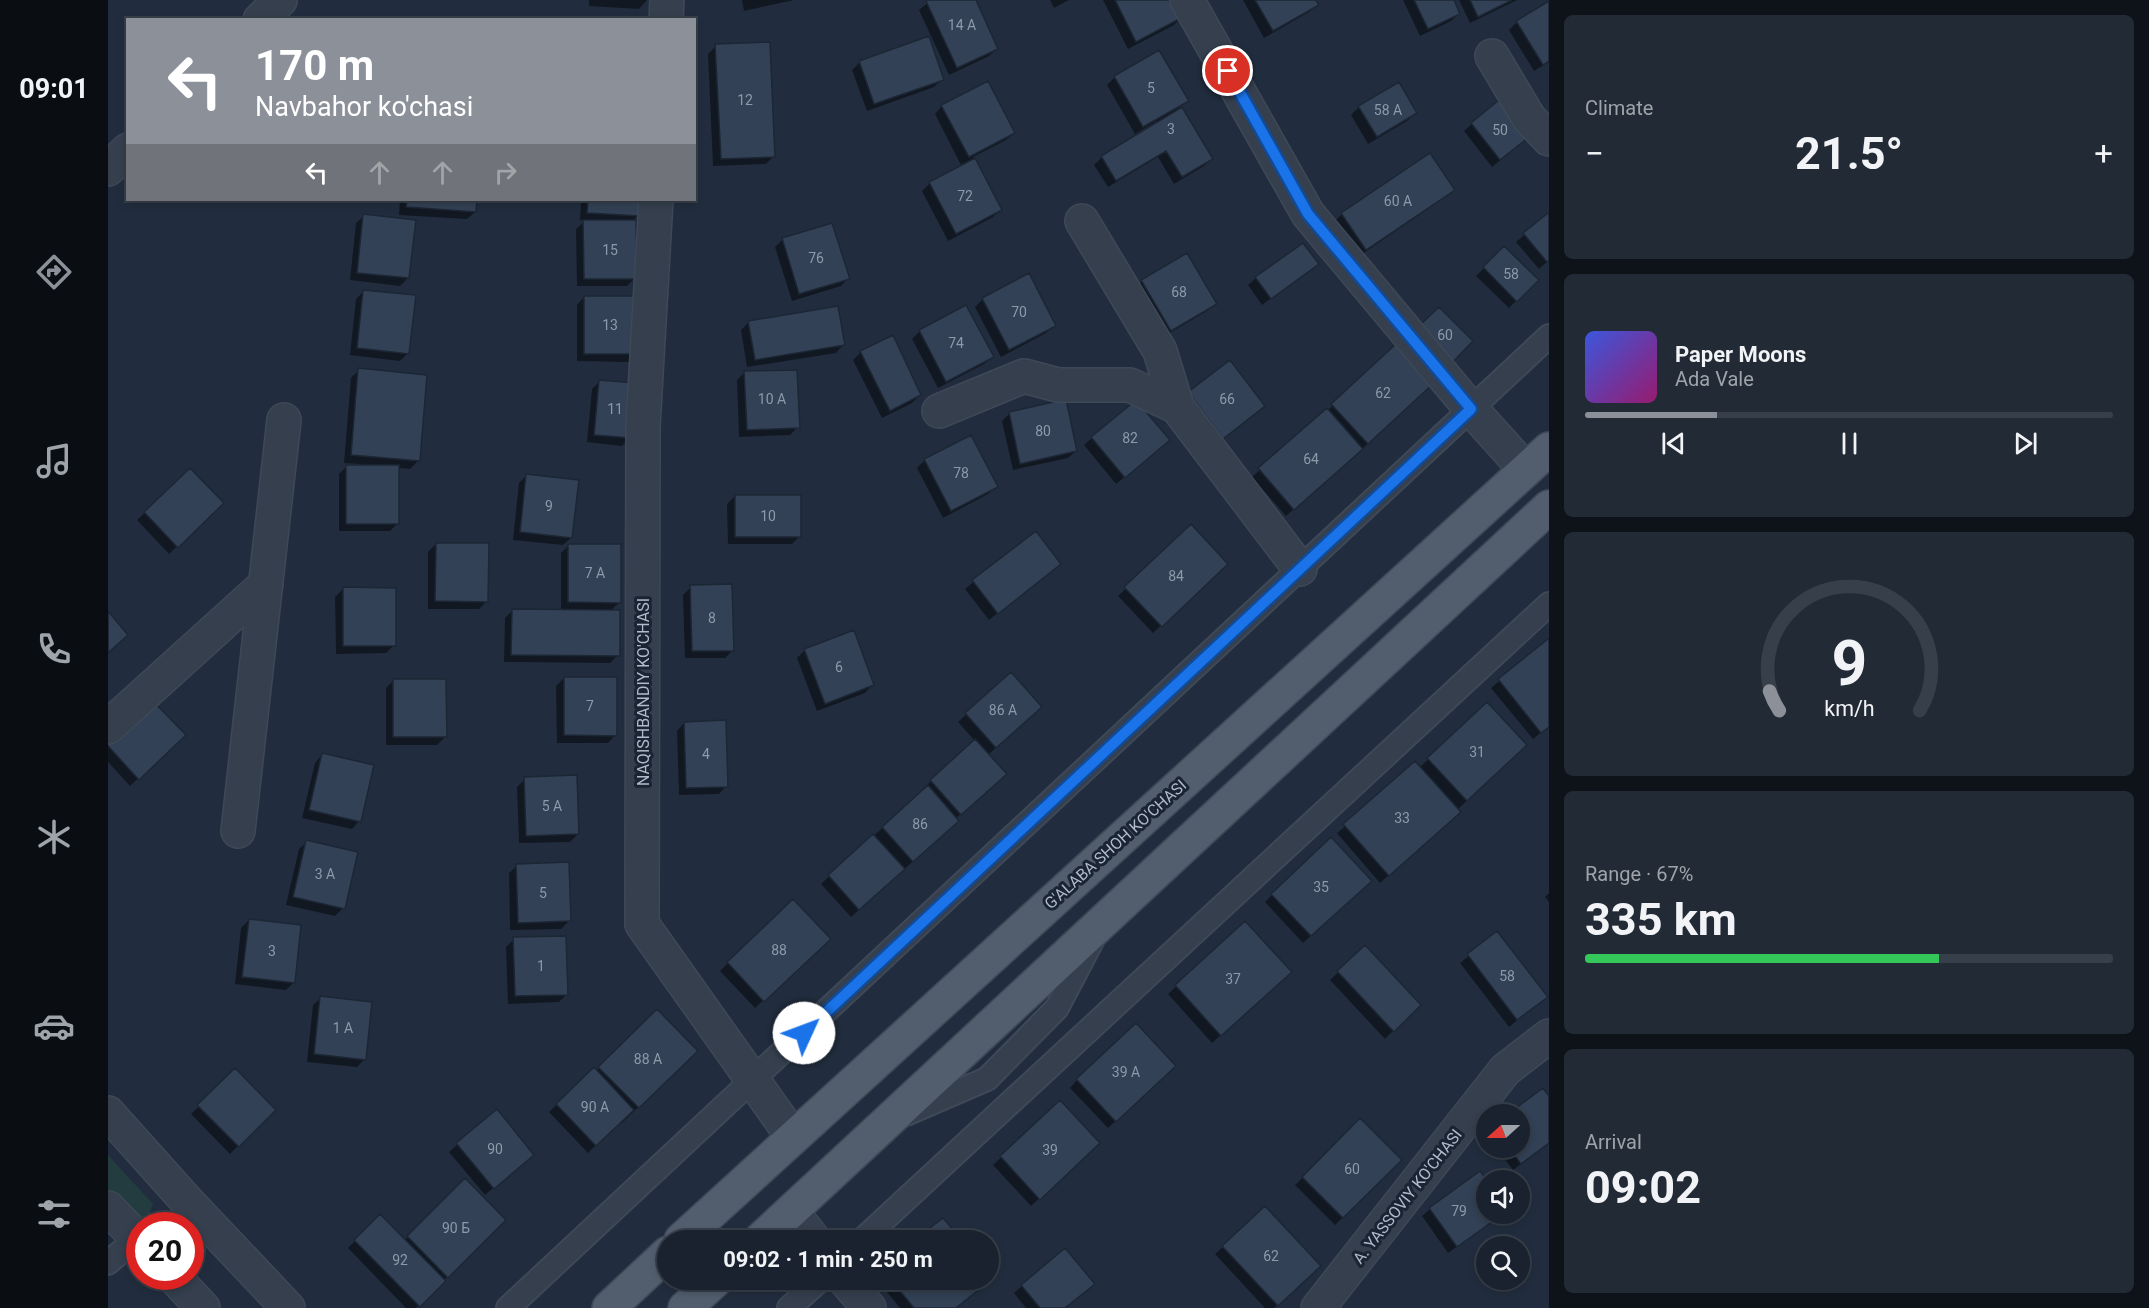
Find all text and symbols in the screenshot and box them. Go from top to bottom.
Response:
house number: 14 А [948,17,976,33]
text: 170 m [255,41,374,90]
icon: left [156,42,234,120]
pin [1202,45,1253,96]
icon: arrive [1211,54,1244,87]
text: 09:01 [19,73,89,105]
house number: 5 [1147,80,1155,96]
text: Navbahor ko'chasi [255,91,473,123]
house number: 12 [737,92,753,108]
text: Climate [1585,96,1653,120]
house number: 58 А [1374,102,1402,118]
house number: 3 [1167,121,1175,137]
house number: 50 [1492,122,1508,138]
text: 21.5° [1795,127,1903,180]
text: − [1585,134,1604,173]
text: + [2094,134,2113,173]
icon: left [300,156,333,189]
icon: ahead [363,156,396,189]
icon: ahead [426,156,459,189]
icon: right [489,156,522,189]
house number: 72 [957,188,973,204]
house number: 60 А [1384,193,1412,209]
house number: 15 [602,242,618,258]
house number: 76 [808,250,824,266]
icon: directions [33,251,75,293]
house number: 58 [1503,266,1519,282]
house number: 68 [1171,284,1187,300]
house number: 70 [1011,304,1027,320]
house number: 13 [602,317,618,333]
house number: 60 [1437,327,1453,343]
house number: 74 [948,335,964,351]
text: Paper Moons [1675,342,1806,367]
text: Ada Vale [1675,367,1754,391]
house number: 62 [1375,385,1391,401]
house number: 10 А [758,391,786,407]
house number: 66 [1219,391,1235,407]
house number: 11 [607,401,623,417]
house number: 80 [1035,423,1051,439]
icon: previous [1657,427,1690,460]
icon: pause [1833,427,1866,460]
icon: next [2009,427,2042,460]
house number: 82 [1122,430,1138,446]
icon: music [33,440,75,482]
house number: 64 [1303,451,1319,467]
house number: 78 [953,465,969,481]
house number: 9 [545,498,553,514]
house number: 10 [760,508,776,524]
house number: 7 А [585,565,605,581]
house number: 84 [1168,568,1184,584]
street label: NAQISHBANDIY KO'CHASI [634,598,653,786]
house number: 8 [708,610,716,626]
text: 9 [1831,627,1867,700]
icon: phone [33,628,75,670]
house number: 6 [835,659,843,675]
text: km/h [1824,696,1874,721]
house number: 7 [586,698,594,714]
house number: 86 А [989,702,1017,718]
house number: 31 [1469,744,1485,760]
house number: 4 [702,746,710,762]
street label: G'ALABA SHOH KO'CHASI [1041,776,1190,913]
house number: 5 А [542,798,562,814]
house number: 33 [1394,810,1410,826]
icon: climate [33,816,75,858]
house number: 86 [912,816,928,832]
text: Range · 67% [1585,862,1693,886]
house number: 3 А [315,866,335,882]
house number: 35 [1313,879,1329,895]
house number: 5 [539,885,547,901]
text: 335 km [1585,893,1737,946]
house number: 88 [771,942,787,958]
house number: 3 [268,943,276,959]
house number: 1 [537,958,545,974]
house number: 58 [1499,968,1515,984]
house number: 37 [1225,971,1241,987]
position arrow [772,1001,836,1065]
icon: car [33,1005,75,1047]
house number: 1 А [333,1020,353,1036]
house number: 88 А [634,1051,662,1067]
house number: 39 А [1112,1064,1140,1080]
house number: 90 А [581,1099,609,1115]
north arrow [1476,1104,1530,1158]
map controls [1476,1104,1530,1290]
street label: A. YASSOVIY KO'CHASI [1349,1125,1466,1267]
text: Arrival [1585,1130,1642,1154]
house number: 90 [487,1141,503,1157]
house number: 39 [1042,1142,1058,1158]
house number: 60 [1344,1161,1360,1177]
text: 09:02 [1585,1161,1701,1214]
button: sound [1476,1170,1530,1224]
icon: filters [33,1193,75,1235]
house number: 79 [1451,1203,1467,1219]
speed limit sign: 20 [126,1212,204,1290]
house number: 90 Б [442,1220,470,1236]
button: search [1476,1236,1530,1290]
text: 09:02 · 1 min · 250 m [723,1247,933,1272]
house number: 62 [1263,1248,1279,1264]
house number: 92 [392,1252,408,1268]

